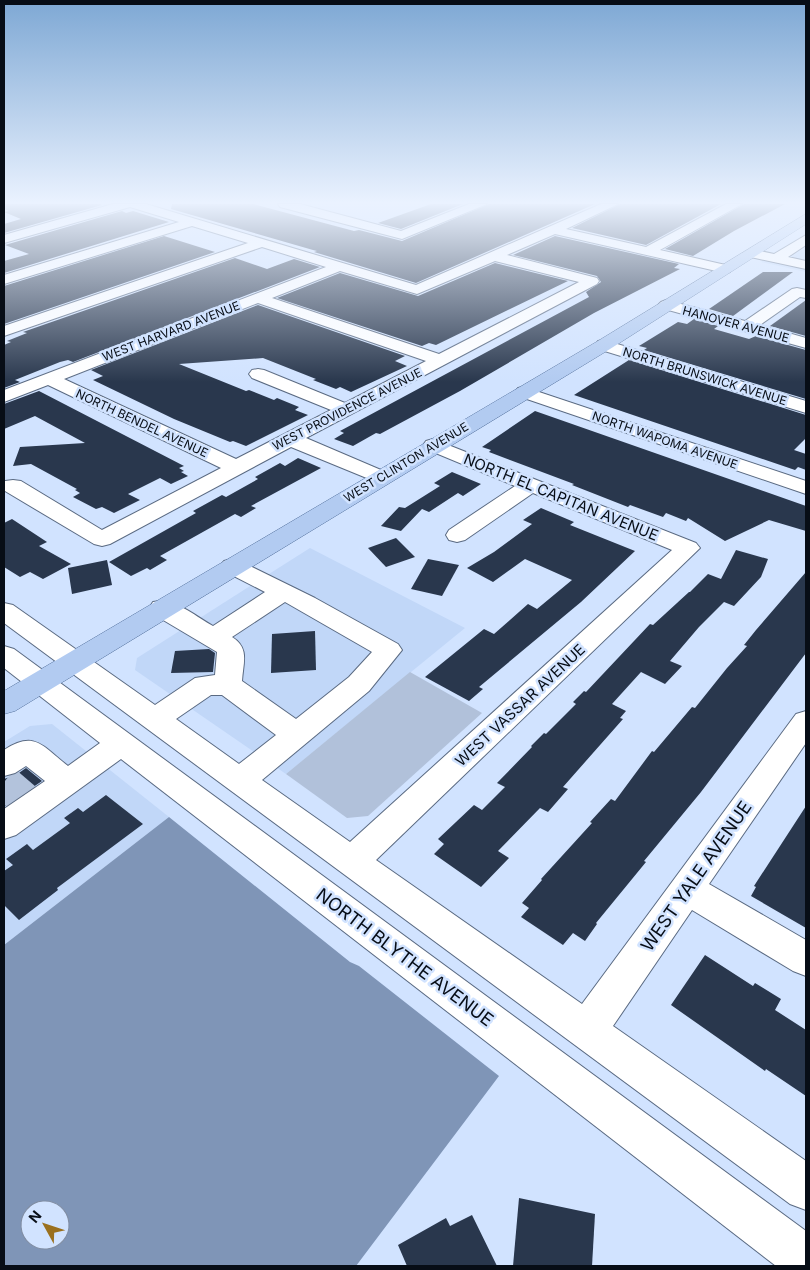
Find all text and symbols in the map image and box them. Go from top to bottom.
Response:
street label: WEST HARVARD AVENUE [100,298,242,364]
street label: HANOVER AVENUE [681,303,791,345]
street label: NORTH BRUNSWICK AVENUE [621,344,789,408]
street label: WEST PROVIDENCE AVENUE [270,365,424,453]
street label: NORTH BENDEL AVENUE [73,386,211,460]
street label: NORTH WAPOMA AVENUE [590,408,740,472]
street label: WEST CLINTON AVENUE [341,419,471,505]
street label: NORTH EL CAPITAN AVENUE [461,449,661,545]
street label: WEST VASSAR AVENUE [451,640,589,770]
street label: WEST YALE AVENUE [636,797,756,955]
street label: NORTH BLYTHE AVENUE [312,884,498,1030]
north arrow [20,1200,70,1250]
text: N [25,1207,45,1226]

